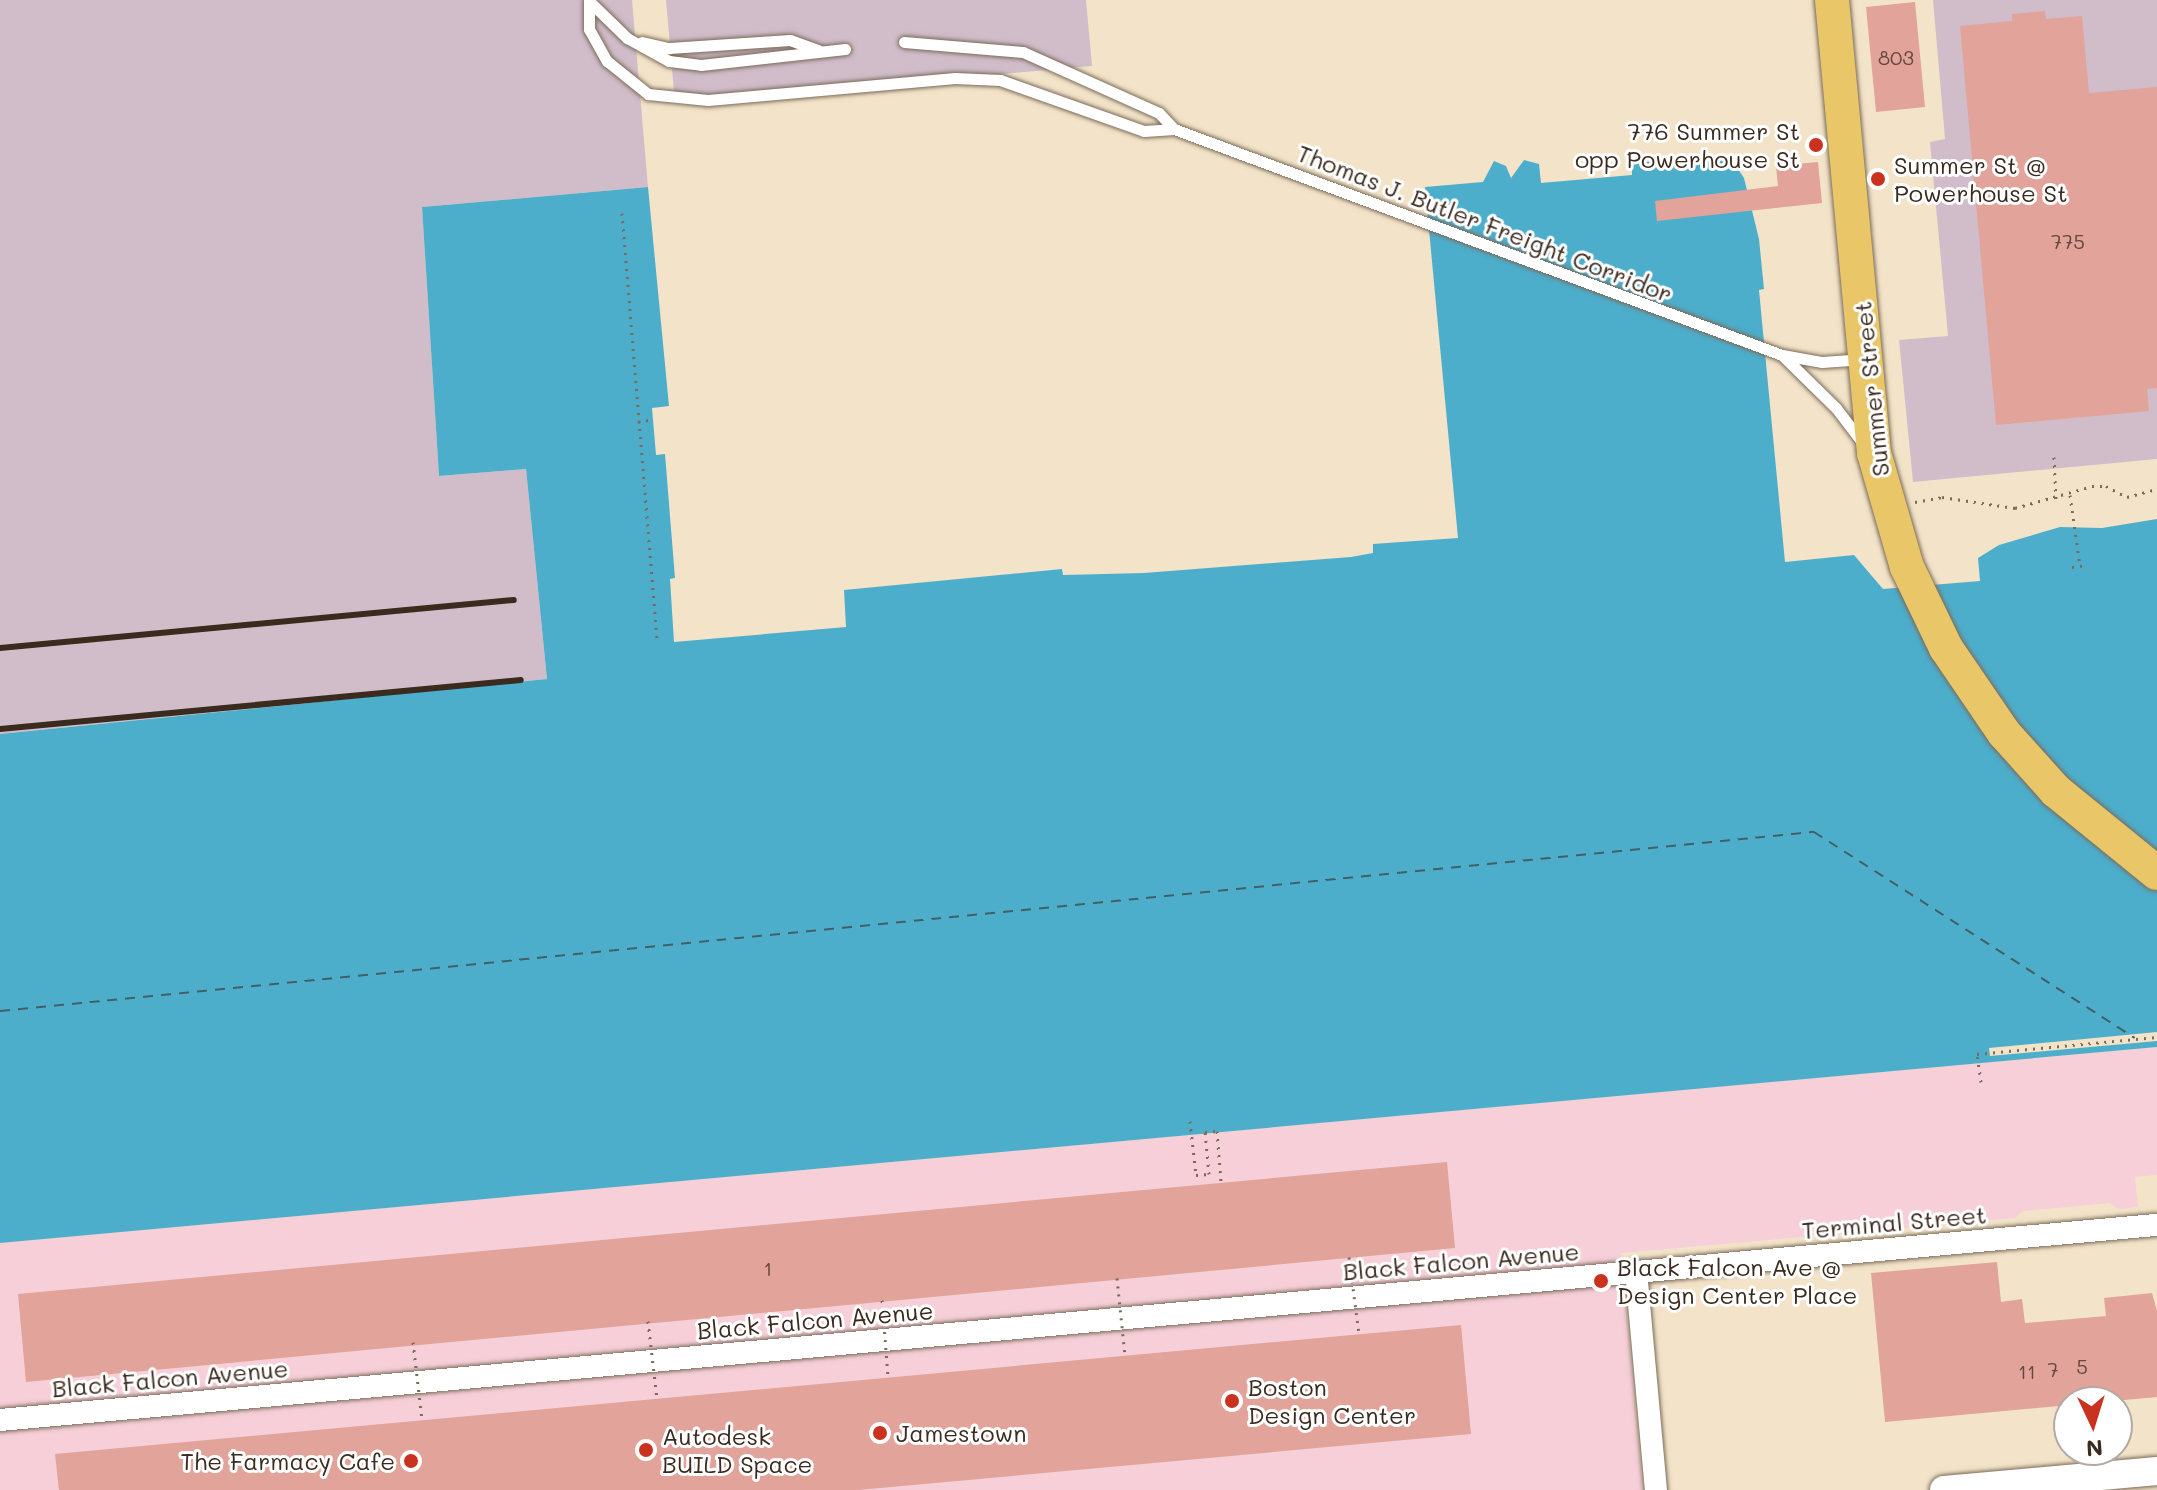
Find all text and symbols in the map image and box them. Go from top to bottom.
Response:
house number: 803 [1878,45,1914,69]
place label: 776 Summer St opp Powerhouse St [1575,117,1800,173]
marker: 776 Summer St opp Powerhouse St [1807,136,1825,154]
street label: Thomas J. Butler Freight Corridor [1293,138,1677,308]
place label: Summer St @ Powerhouse St [1894,151,2068,207]
marker: Summer St @ Powerhouse St [1869,170,1887,188]
house number: 775 [2051,229,2085,253]
street label: Summer Street [1847,300,1895,478]
street label: Terminal Street [1801,1200,1987,1244]
street label: Black Falcon Avenue [1342,1236,1580,1286]
place label: Black Falcon Ave @ Design Center Place [1617,1253,1857,1309]
house number: 1 [764,1256,772,1280]
marker: Black Falcon Ave @ Design Center Place [1592,1272,1610,1290]
street label: Black Falcon Avenue [696,1295,934,1345]
street label: Black Falcon Avenue [51,1353,289,1403]
house number: 5 [2076,1354,2088,1378]
house number: 7 [2047,1357,2059,1381]
house number: 11 [2018,1359,2036,1383]
place label: Boston Design Center [1248,1373,1416,1429]
north arrow [2053,1386,2133,1466]
marker: Boston Design Center [1223,1392,1241,1410]
place label: Jamestown [896,1419,1026,1447]
place label: Autodesk BUILD Space [662,1422,812,1478]
marker: Jamestown [871,1424,889,1442]
text: N [2085,1433,2104,1463]
marker: Autodesk BUILD Space [637,1441,655,1459]
place label: The Farmacy Cafe [180,1447,395,1475]
marker: The Farmacy Cafe [402,1452,420,1470]

